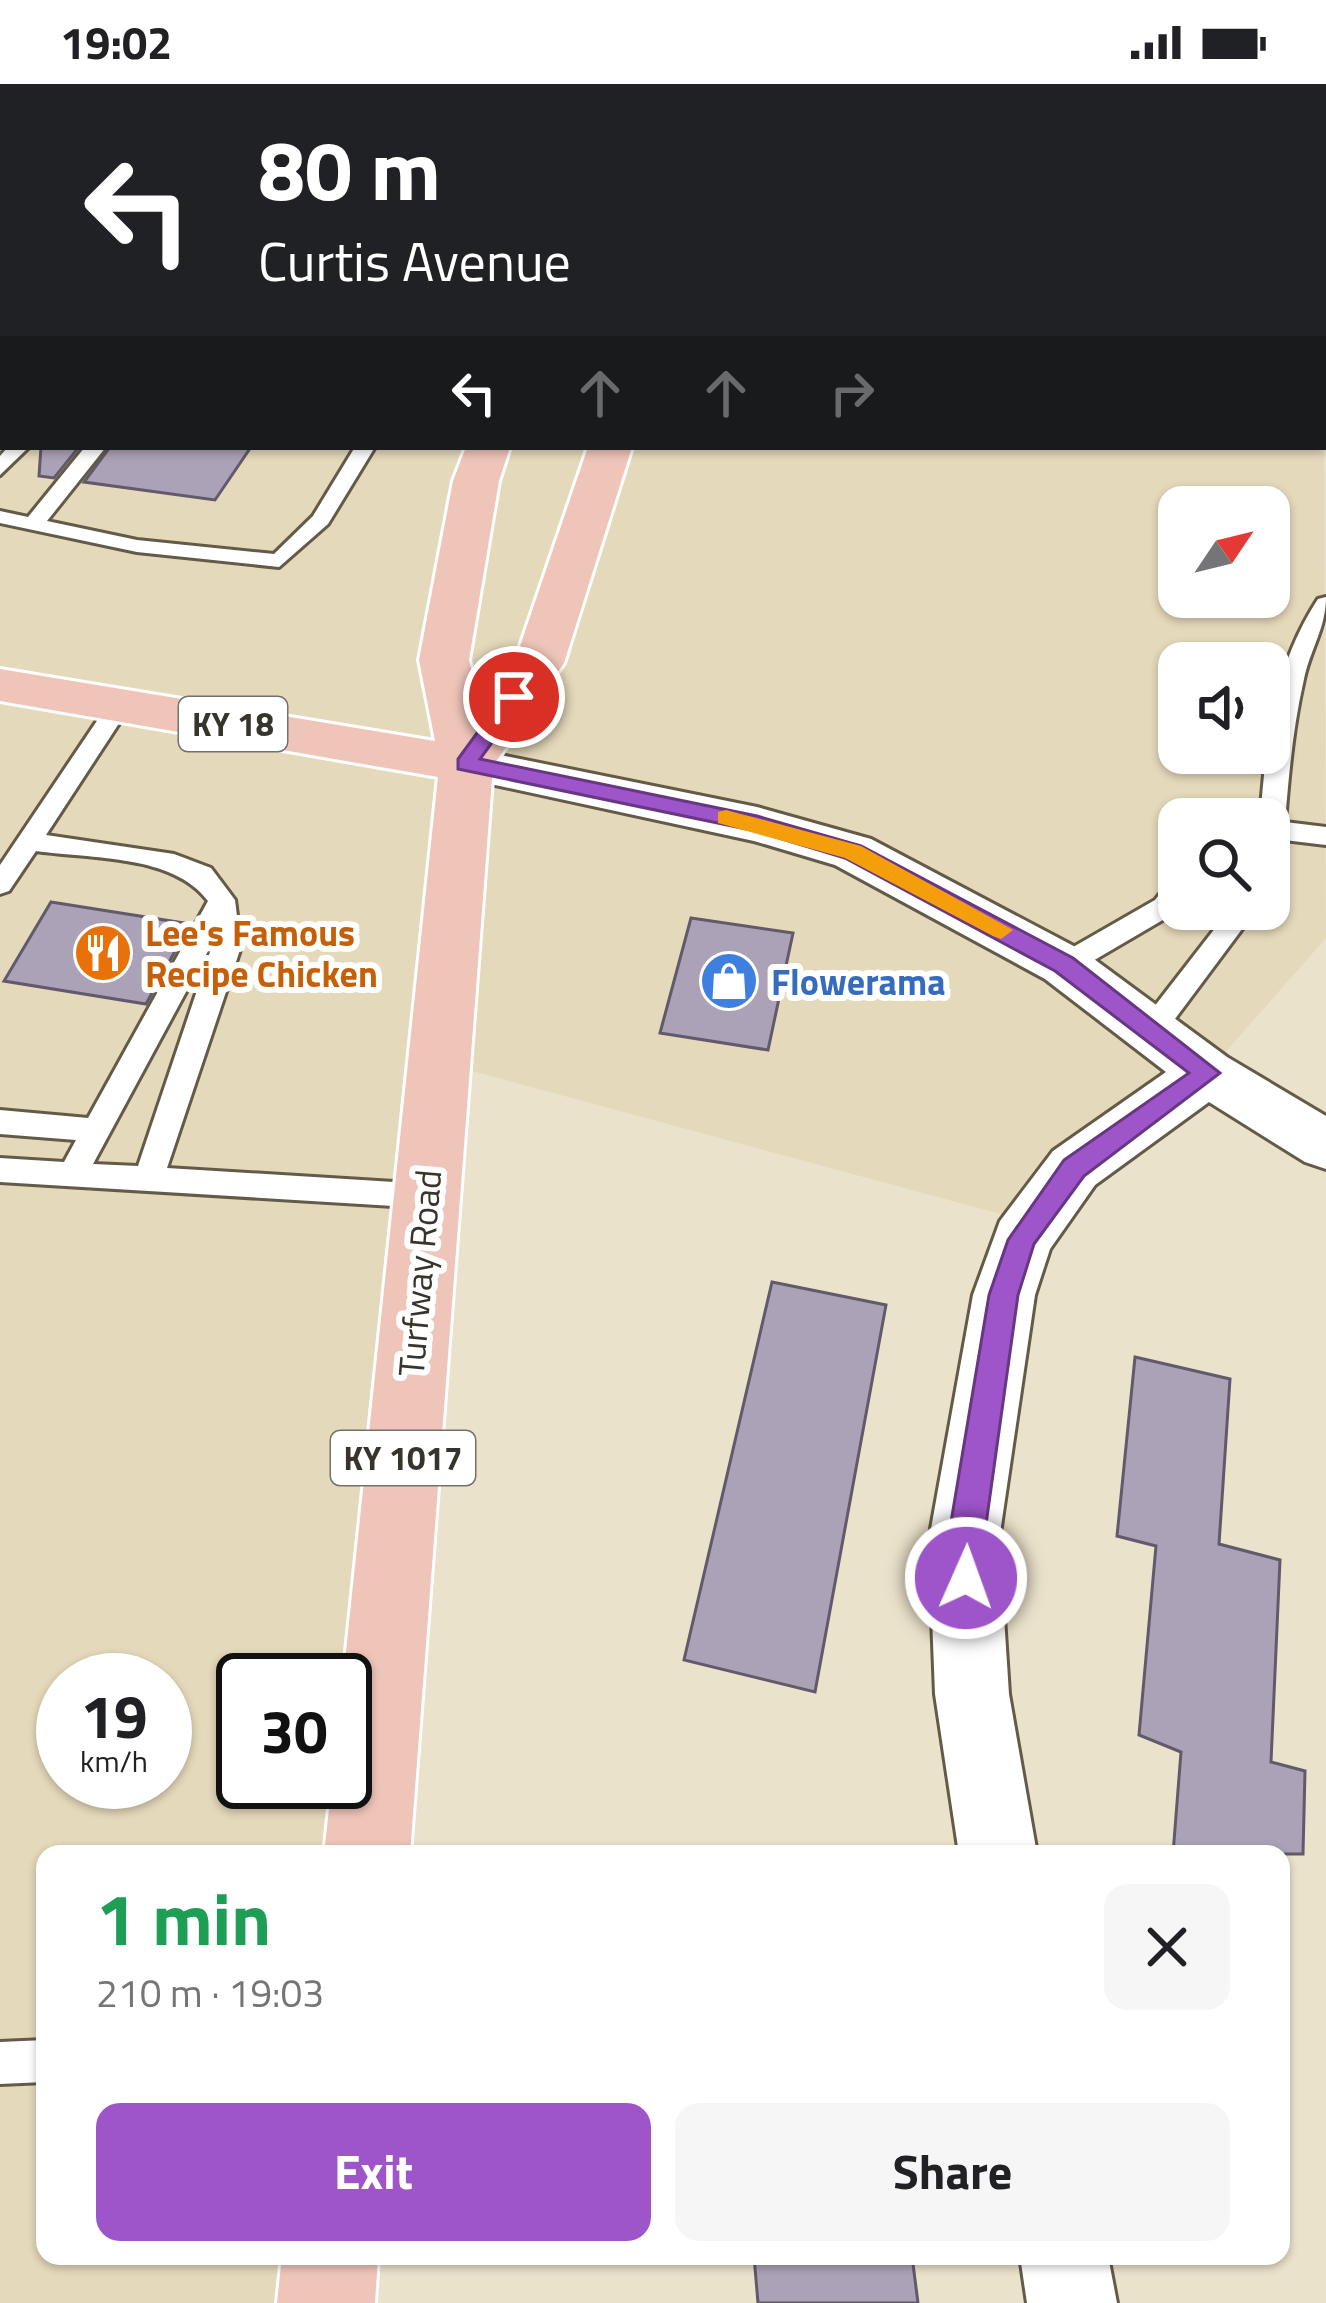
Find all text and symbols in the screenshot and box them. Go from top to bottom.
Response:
text: 19:02 [60,8,172,76]
text: 80 m [258,105,441,233]
icon: left [60,132,216,288]
text: Curtis Avenue [258,220,571,302]
icon: left [441,360,507,426]
icon: ahead [567,360,633,426]
icon: ahead [693,360,759,426]
icon: right [819,360,885,426]
north arrow [1158,486,1290,618]
map controls [1158,486,1290,930]
button: sound [1158,642,1290,774]
pin [463,646,565,748]
icon: arrive [481,664,547,730]
road number: KY 18 [179,697,287,751]
button: search [1158,798,1290,930]
place label: Lee's Famous Recipe Chicken [145,905,378,1001]
restaurant icon: Lee's Famous Recipe Chicken [72,922,134,984]
shop icon: Flowerama [698,950,760,1012]
place label: Flowerama [771,954,946,1009]
street label: Turfway Road [383,1167,455,1379]
road number: KY 1017 [331,1431,475,1485]
position arrow [903,1515,1029,1641]
speed limit sign: 30 [216,1653,372,1809]
text: 19 [80,1670,148,1761]
text: km/h [80,1738,148,1784]
text: 1 min [96,1863,271,1973]
button: close [1104,1884,1230,2010]
text: 210 m · 19:03 [96,1963,324,2022]
button: Exit [96,2103,651,2241]
button: Share [675,2103,1230,2241]

